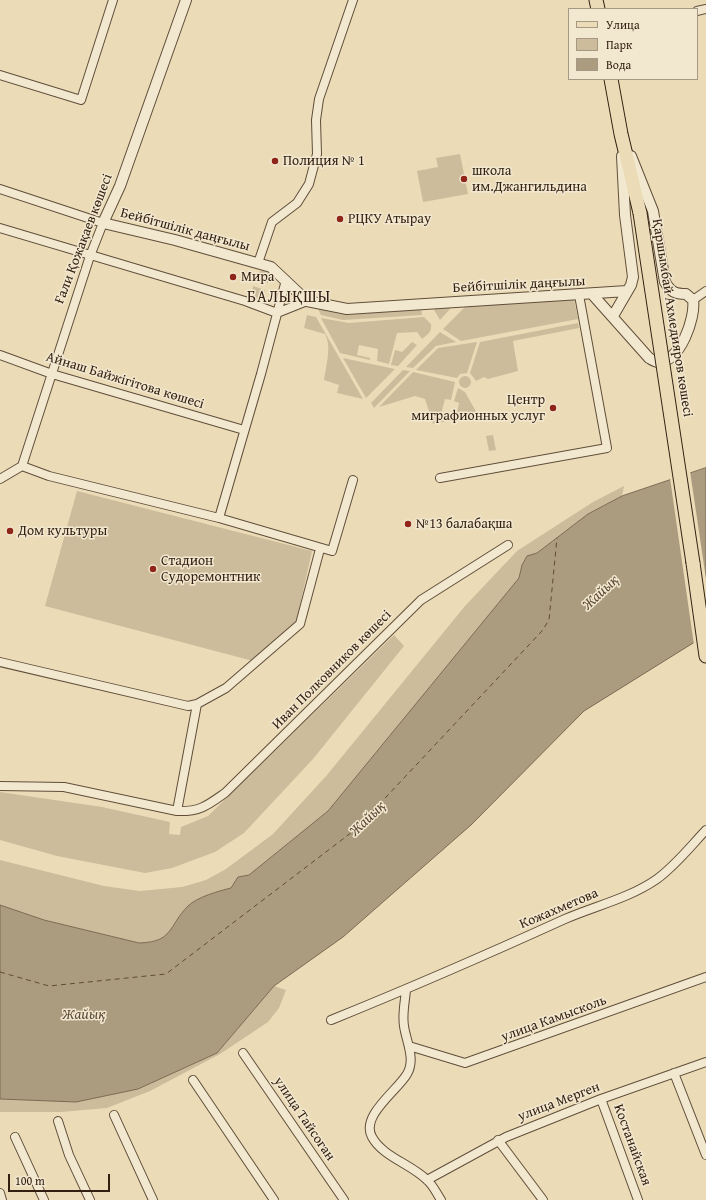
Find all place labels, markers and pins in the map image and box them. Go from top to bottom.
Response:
place label: Полиция № 1 [283,153,365,169]
marker: Полиция № 1 [270,156,280,166]
place label: школа им.Джангильдина [472,163,587,196]
marker: школа им.Джангильдина [459,174,469,184]
place label: РЦКУ Атырау [348,211,431,227]
marker: РЦКУ Атырау [335,214,345,224]
place label: Мира [241,269,275,285]
marker: Мира [228,272,238,282]
place label: Центр миграфионных услуг [411,392,545,424]
marker: Центр миграфионных услуг [548,403,558,413]
place label: №13 балабақша [416,516,513,532]
marker: №13 балабақша [403,519,413,529]
place label: Дом культуры [18,523,107,539]
marker: Дом культуры [5,526,15,536]
place label: Стадион Судоремонтник [161,553,260,586]
marker: Стадион Судоремонтник [148,564,158,574]

